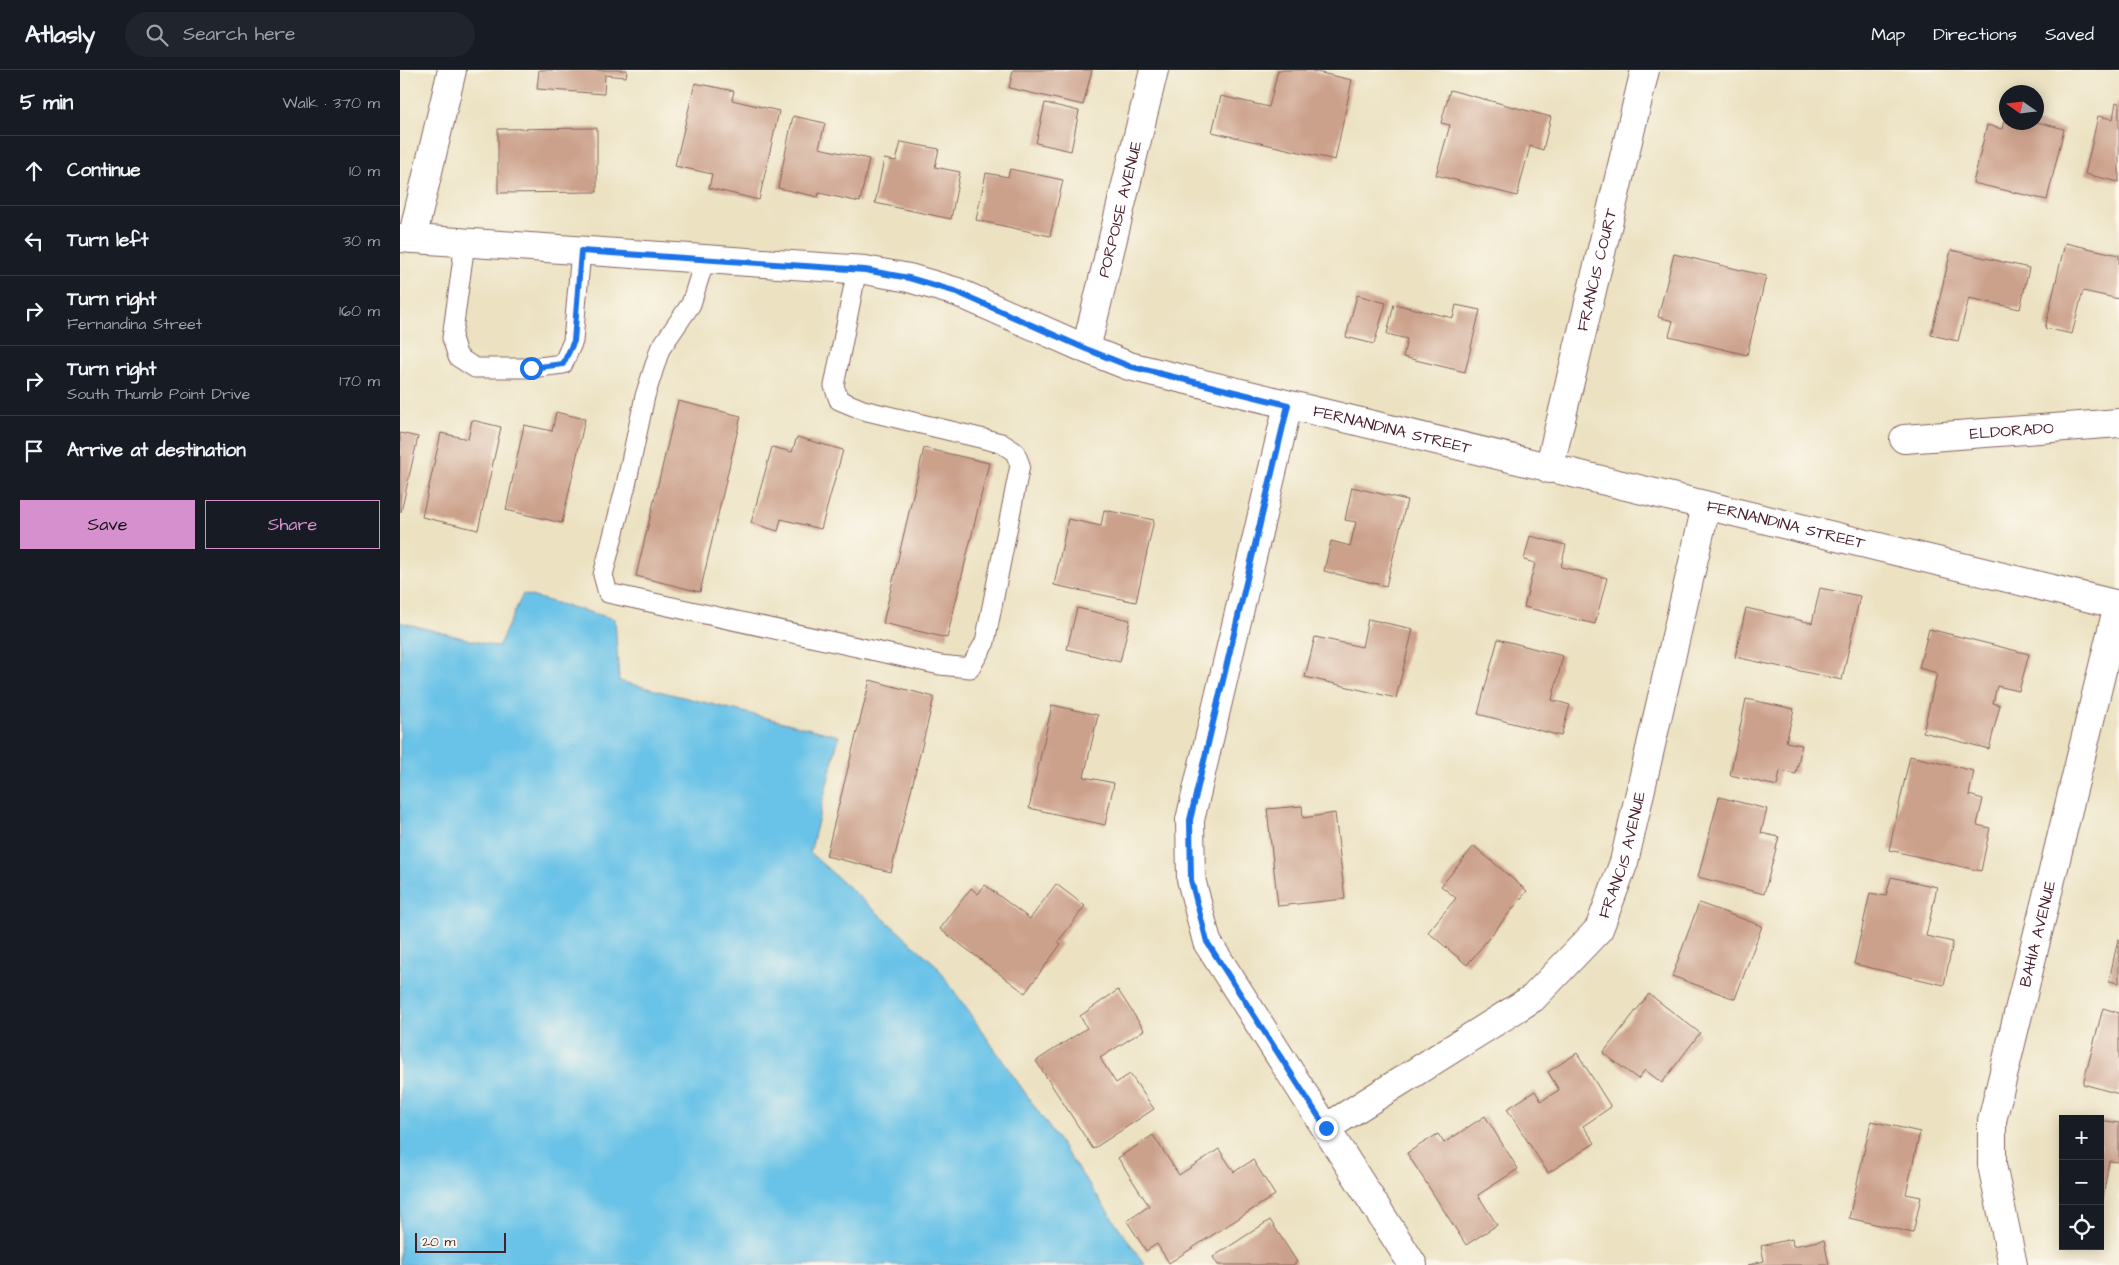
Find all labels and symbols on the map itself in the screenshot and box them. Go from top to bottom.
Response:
north arrow [1999,85,2044,130]
street label: PORPOISE AVENUE [1093,138,1147,280]
street label: FRANCIS COURT [1572,206,1622,333]
route start [520,357,543,380]
street label: FERNANDINA STREET [1311,400,1474,459]
street label: ELDORADO [1969,417,2055,445]
street label: FERNANDINA STREET [1705,495,1868,554]
street label: FRANCIS AVENUE [1593,789,1651,921]
street label: BAHIA AVENUE [2014,878,2061,989]
route end [1315,1117,1338,1140]
scale bar [415,1230,506,1253]

